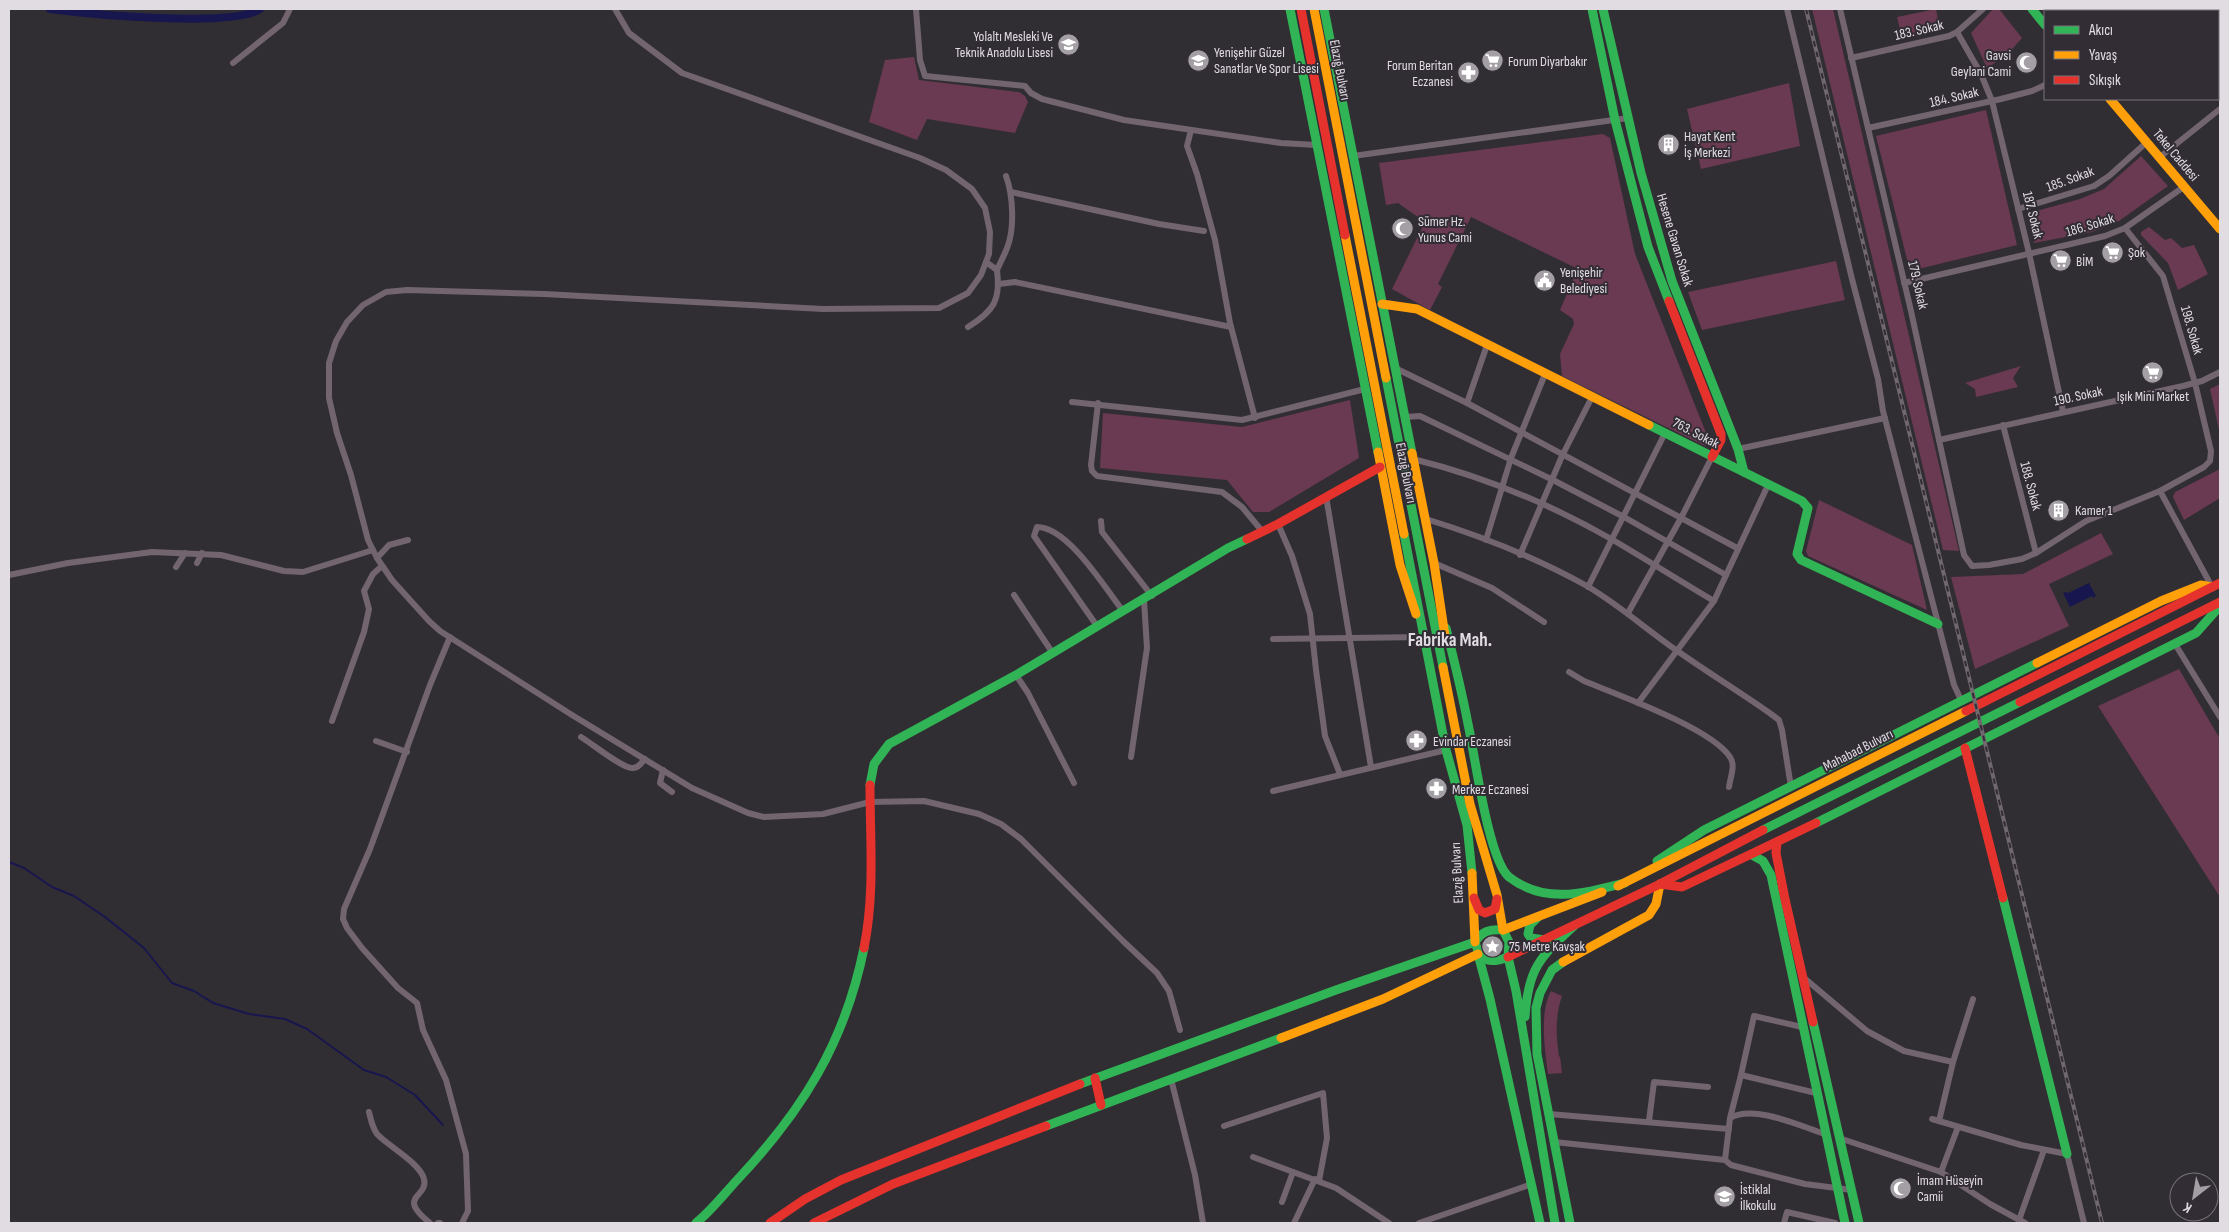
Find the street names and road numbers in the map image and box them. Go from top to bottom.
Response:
street label: 183. Sokak [1893,16,1946,44]
street label: Elazığ Bulvarı [1326,38,1354,102]
street label: 184. Sokak [1928,83,1981,111]
street label: Tekel Caddesi [2149,125,2203,185]
street label: 185. Sokak [2044,162,2097,195]
street label: 187. Sokak [2019,190,2047,241]
street label: Hesene Gavan Sokak [1653,192,1697,289]
street label: 186. Sokak [2064,209,2117,240]
street label: 179. Sokak [1904,259,1932,311]
street label: 198. Sokak [2177,304,2207,357]
street label: 190. Sokak [2052,382,2105,409]
street label: 763. Sokak [1670,414,1723,452]
street label: Elazığ Bulvarı [1392,441,1420,505]
street label: 188. Sokak [2016,460,2046,513]
street label: Mahabad Bulvarı [1820,725,1896,775]
street label: Elazığ Bulvarı [1447,842,1467,904]

